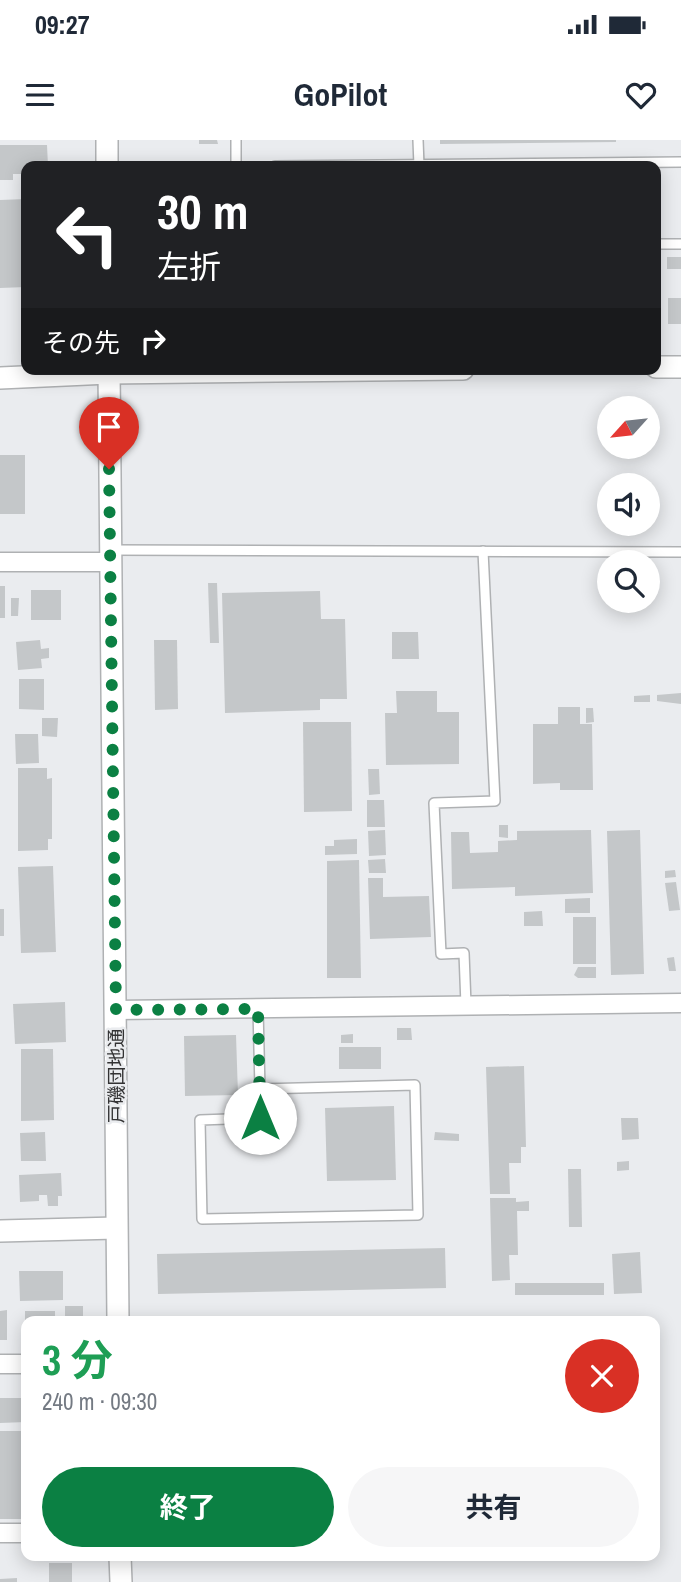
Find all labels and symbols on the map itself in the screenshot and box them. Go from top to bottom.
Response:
north arrow [597,396,660,458]
pin [79,397,139,469]
street label: 戸磯団地通 [103,1028,129,1124]
position arrow [223,1081,297,1155]

